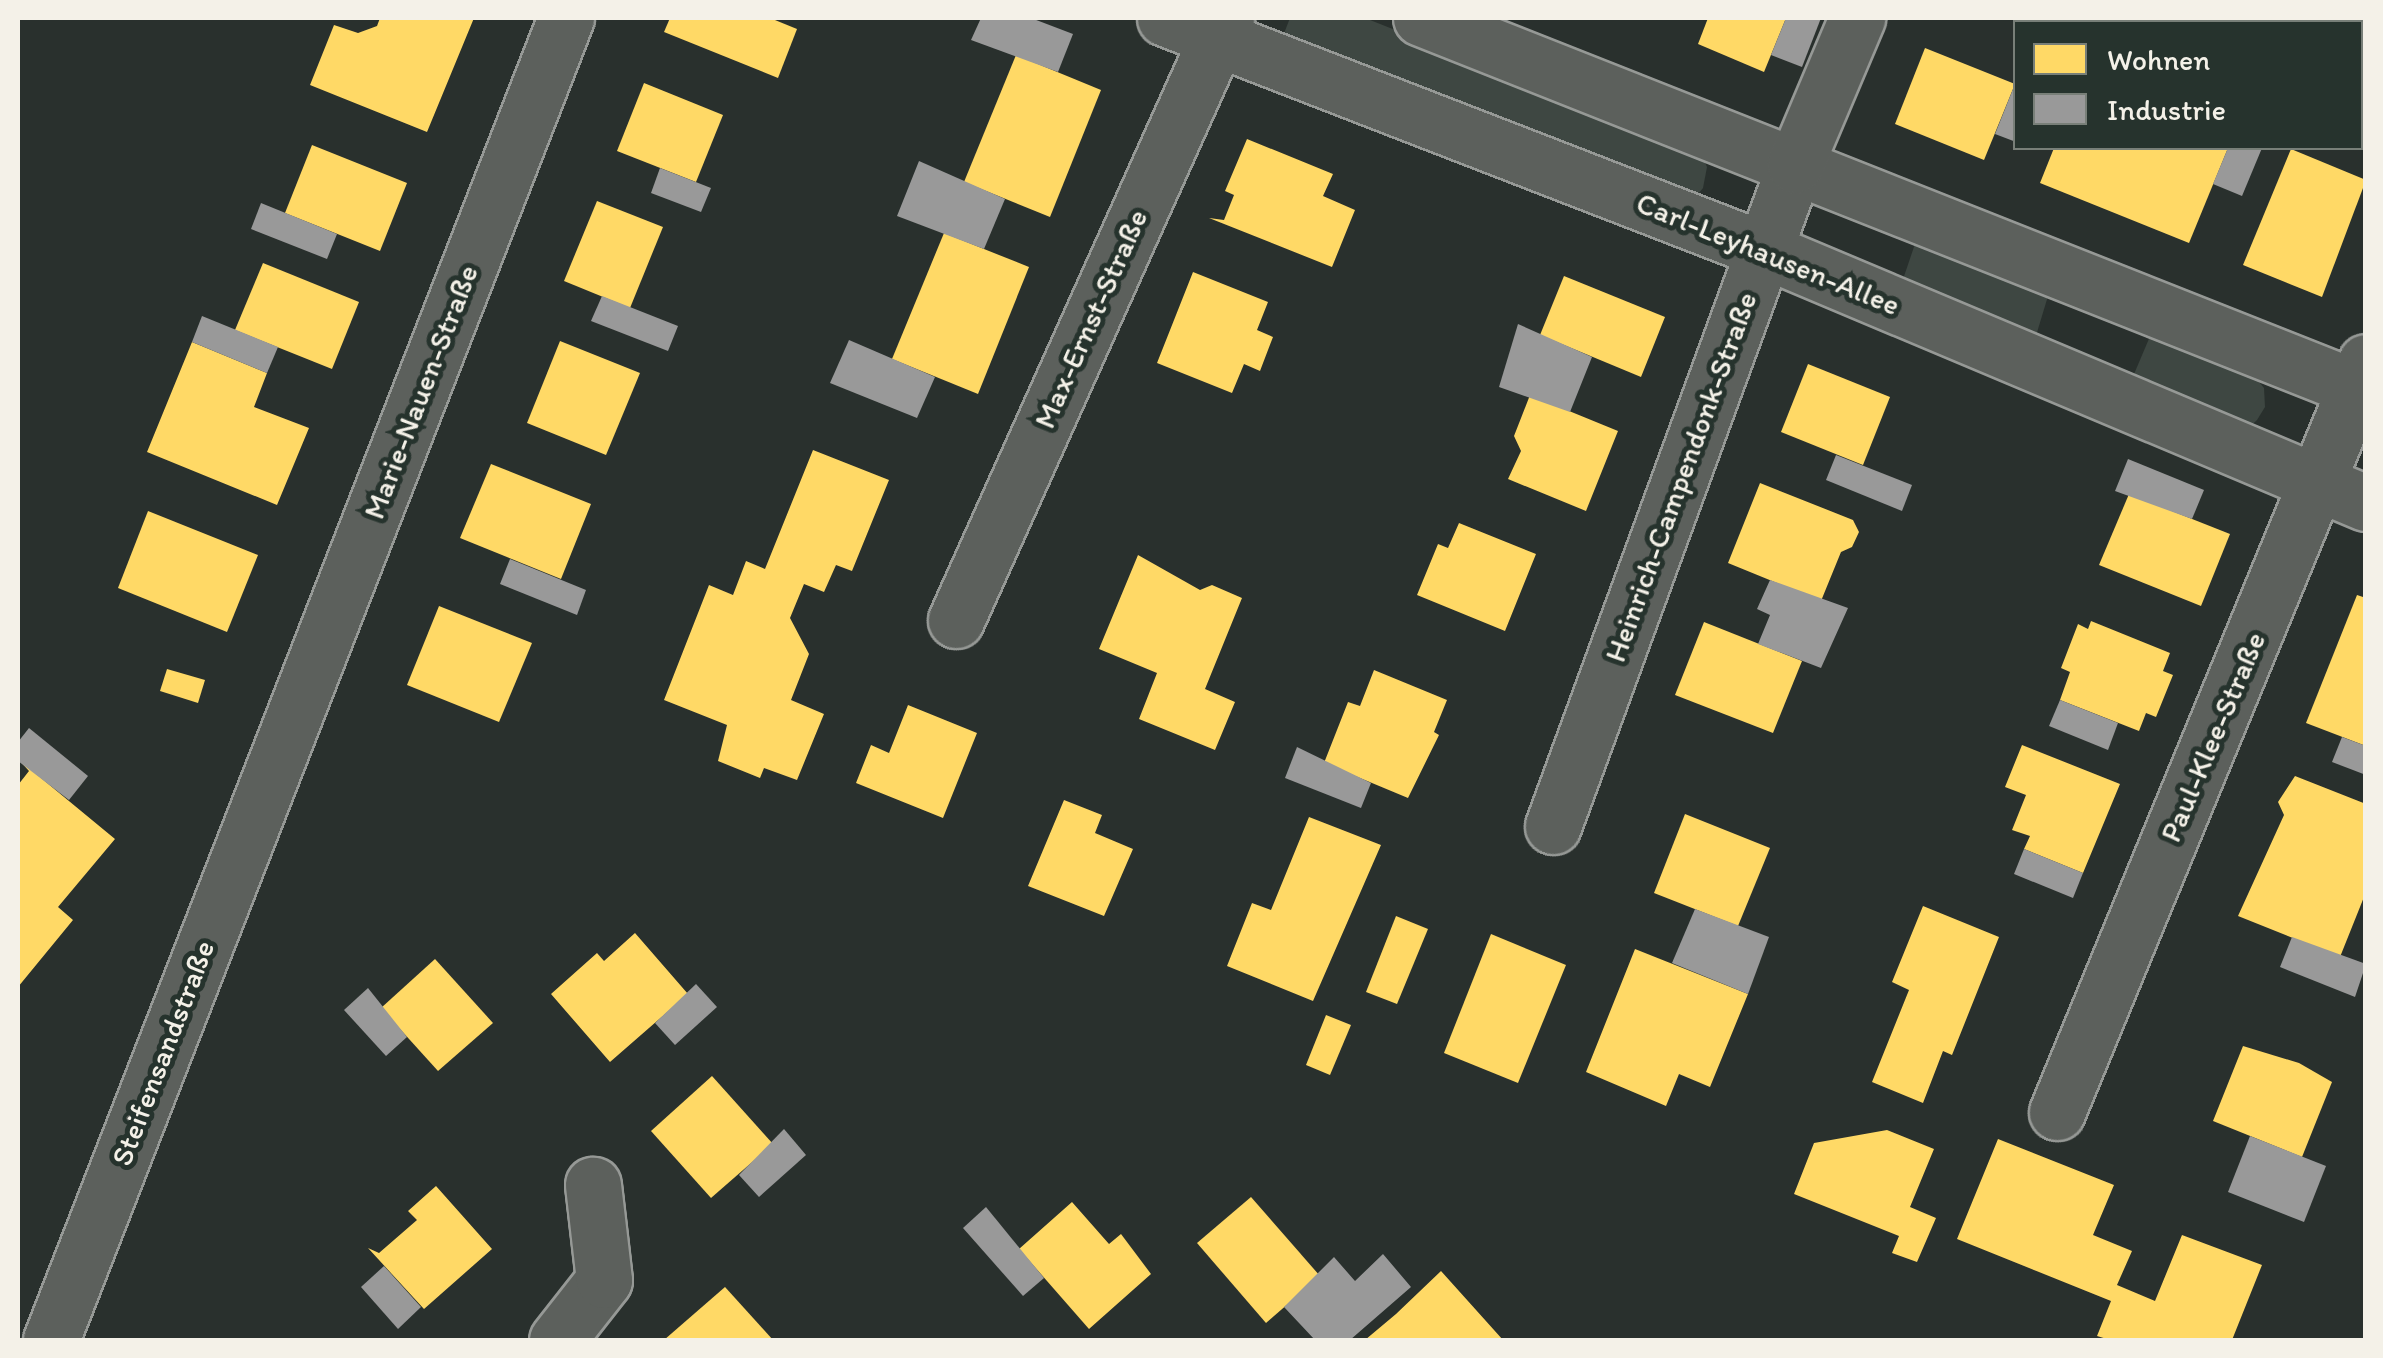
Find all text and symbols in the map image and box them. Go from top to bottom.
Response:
legend [2013,20,2363,150]
text: Wohnen [2107,41,2210,78]
text: Industrie [2107,91,2226,128]
street label: Carl-Leyhausen-Allee [1631,185,1905,323]
street label: Max-Ernst-Straße [1027,204,1155,434]
street label: Marie-Nauen-Straße [356,260,486,524]
street label: Heinrich-Campendonk-Straße [1597,287,1765,667]
street label: Paul-Klee-Straße [2153,627,2273,847]
street label: Steifensandstraße [103,935,223,1171]

